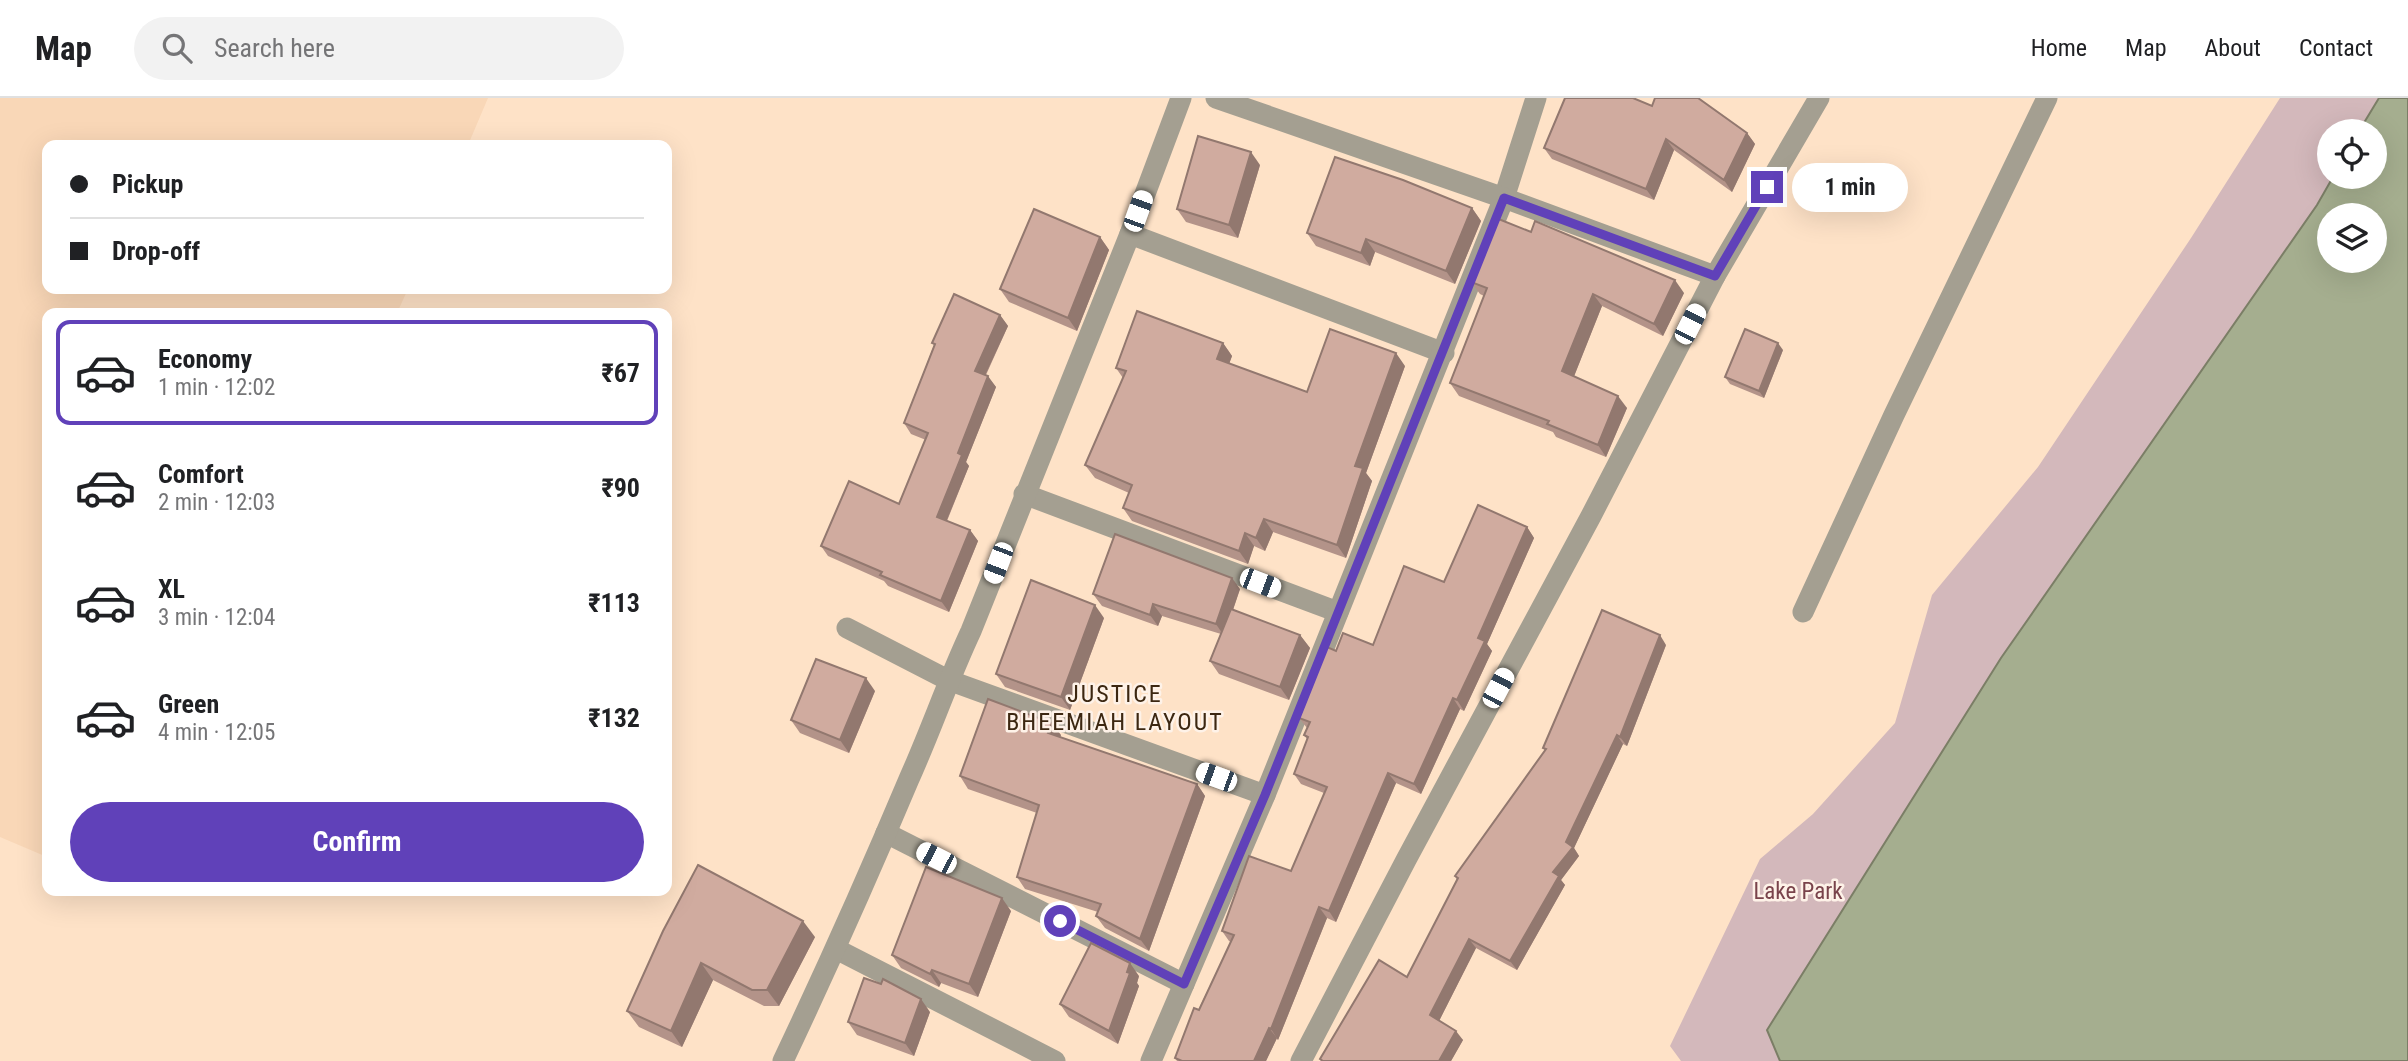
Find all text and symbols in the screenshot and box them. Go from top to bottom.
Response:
search box [134,17,624,80]
text: Map [35,29,92,68]
icon: search [158,29,196,67]
text: Search here [214,33,335,63]
text: Home [2031,34,2087,62]
text: Map [2125,34,2167,62]
text: About [2205,34,2261,62]
text: Contact [2299,34,2373,62]
map controls [2317,119,2387,273]
button: locate [2317,119,2387,189]
callout: 1 min [1792,162,1907,212]
text: Pickup [112,169,183,199]
route end [1751,171,1783,203]
text: 1 min [1824,174,1876,201]
car [1121,188,1156,234]
button: layers [2317,203,2387,273]
text: Drop-off [112,236,200,266]
car [1672,301,1709,347]
icon: car [74,341,137,404]
text: Economy [158,344,252,374]
text: ₹67 [601,358,640,388]
text: 1 min · 12:02 [158,374,275,401]
icon: car [74,456,137,519]
text: Comfort [158,459,244,489]
text: ₹90 [601,473,640,503]
text: 2 min · 12:03 [158,489,275,516]
car [981,540,1016,586]
car [1237,566,1284,600]
icon: car [74,571,137,634]
text: XL [158,574,185,604]
text: ₹113 [588,588,640,618]
text: 3 min · 12:04 [158,604,275,631]
car [1479,665,1518,711]
district label: JUSTICE BHEEMIAH LAYOUT [1006,680,1224,736]
icon: car [74,686,137,749]
text: Green [158,689,219,719]
text: ₹132 [588,703,640,733]
text: 4 min · 12:05 [158,719,275,746]
car [1193,760,1240,794]
button: Confirm [70,802,644,882]
car [913,839,960,877]
park label: Lake Park [1753,878,1843,905]
route start [1044,905,1076,937]

